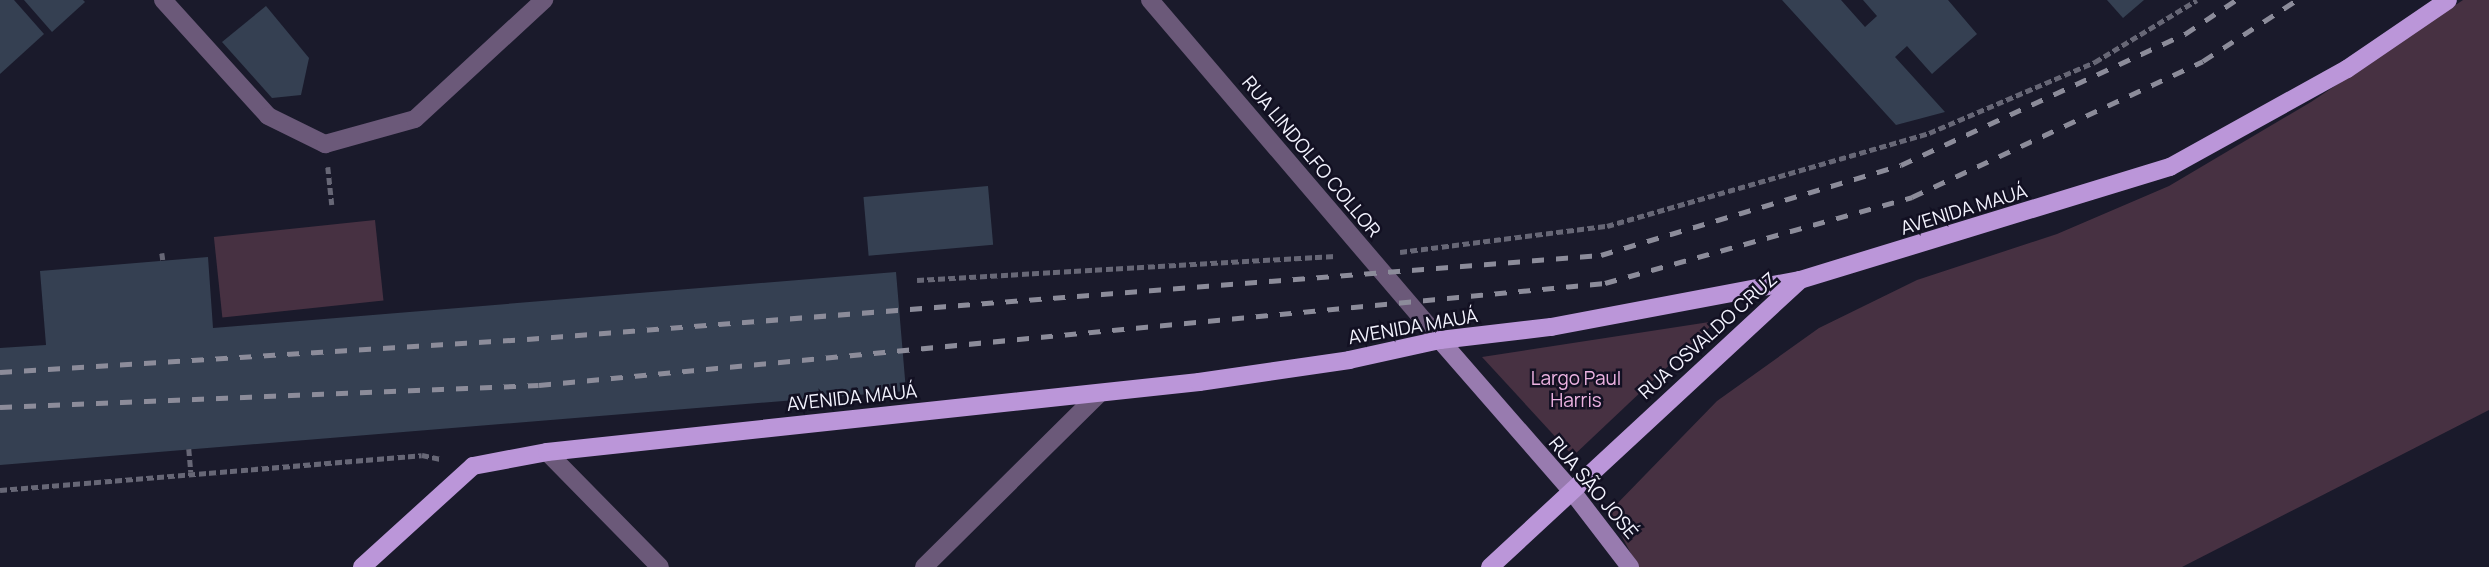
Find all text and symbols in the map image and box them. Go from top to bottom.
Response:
street label: RUA LINDOLFO COLLOR [1237,72,1385,242]
street label: AVENIDA MAUÁ [1898,180,2030,240]
street label: RUA OSVALDO CRUZ [1634,268,1782,404]
street label: AVENIDA MAUÁ [1346,304,1480,350]
park label: Largo Paul Harris [1531,368,1621,412]
street label: AVENIDA MAUÁ [786,380,918,416]
street label: RUA SÃO JOSÉ [1544,432,1642,544]

